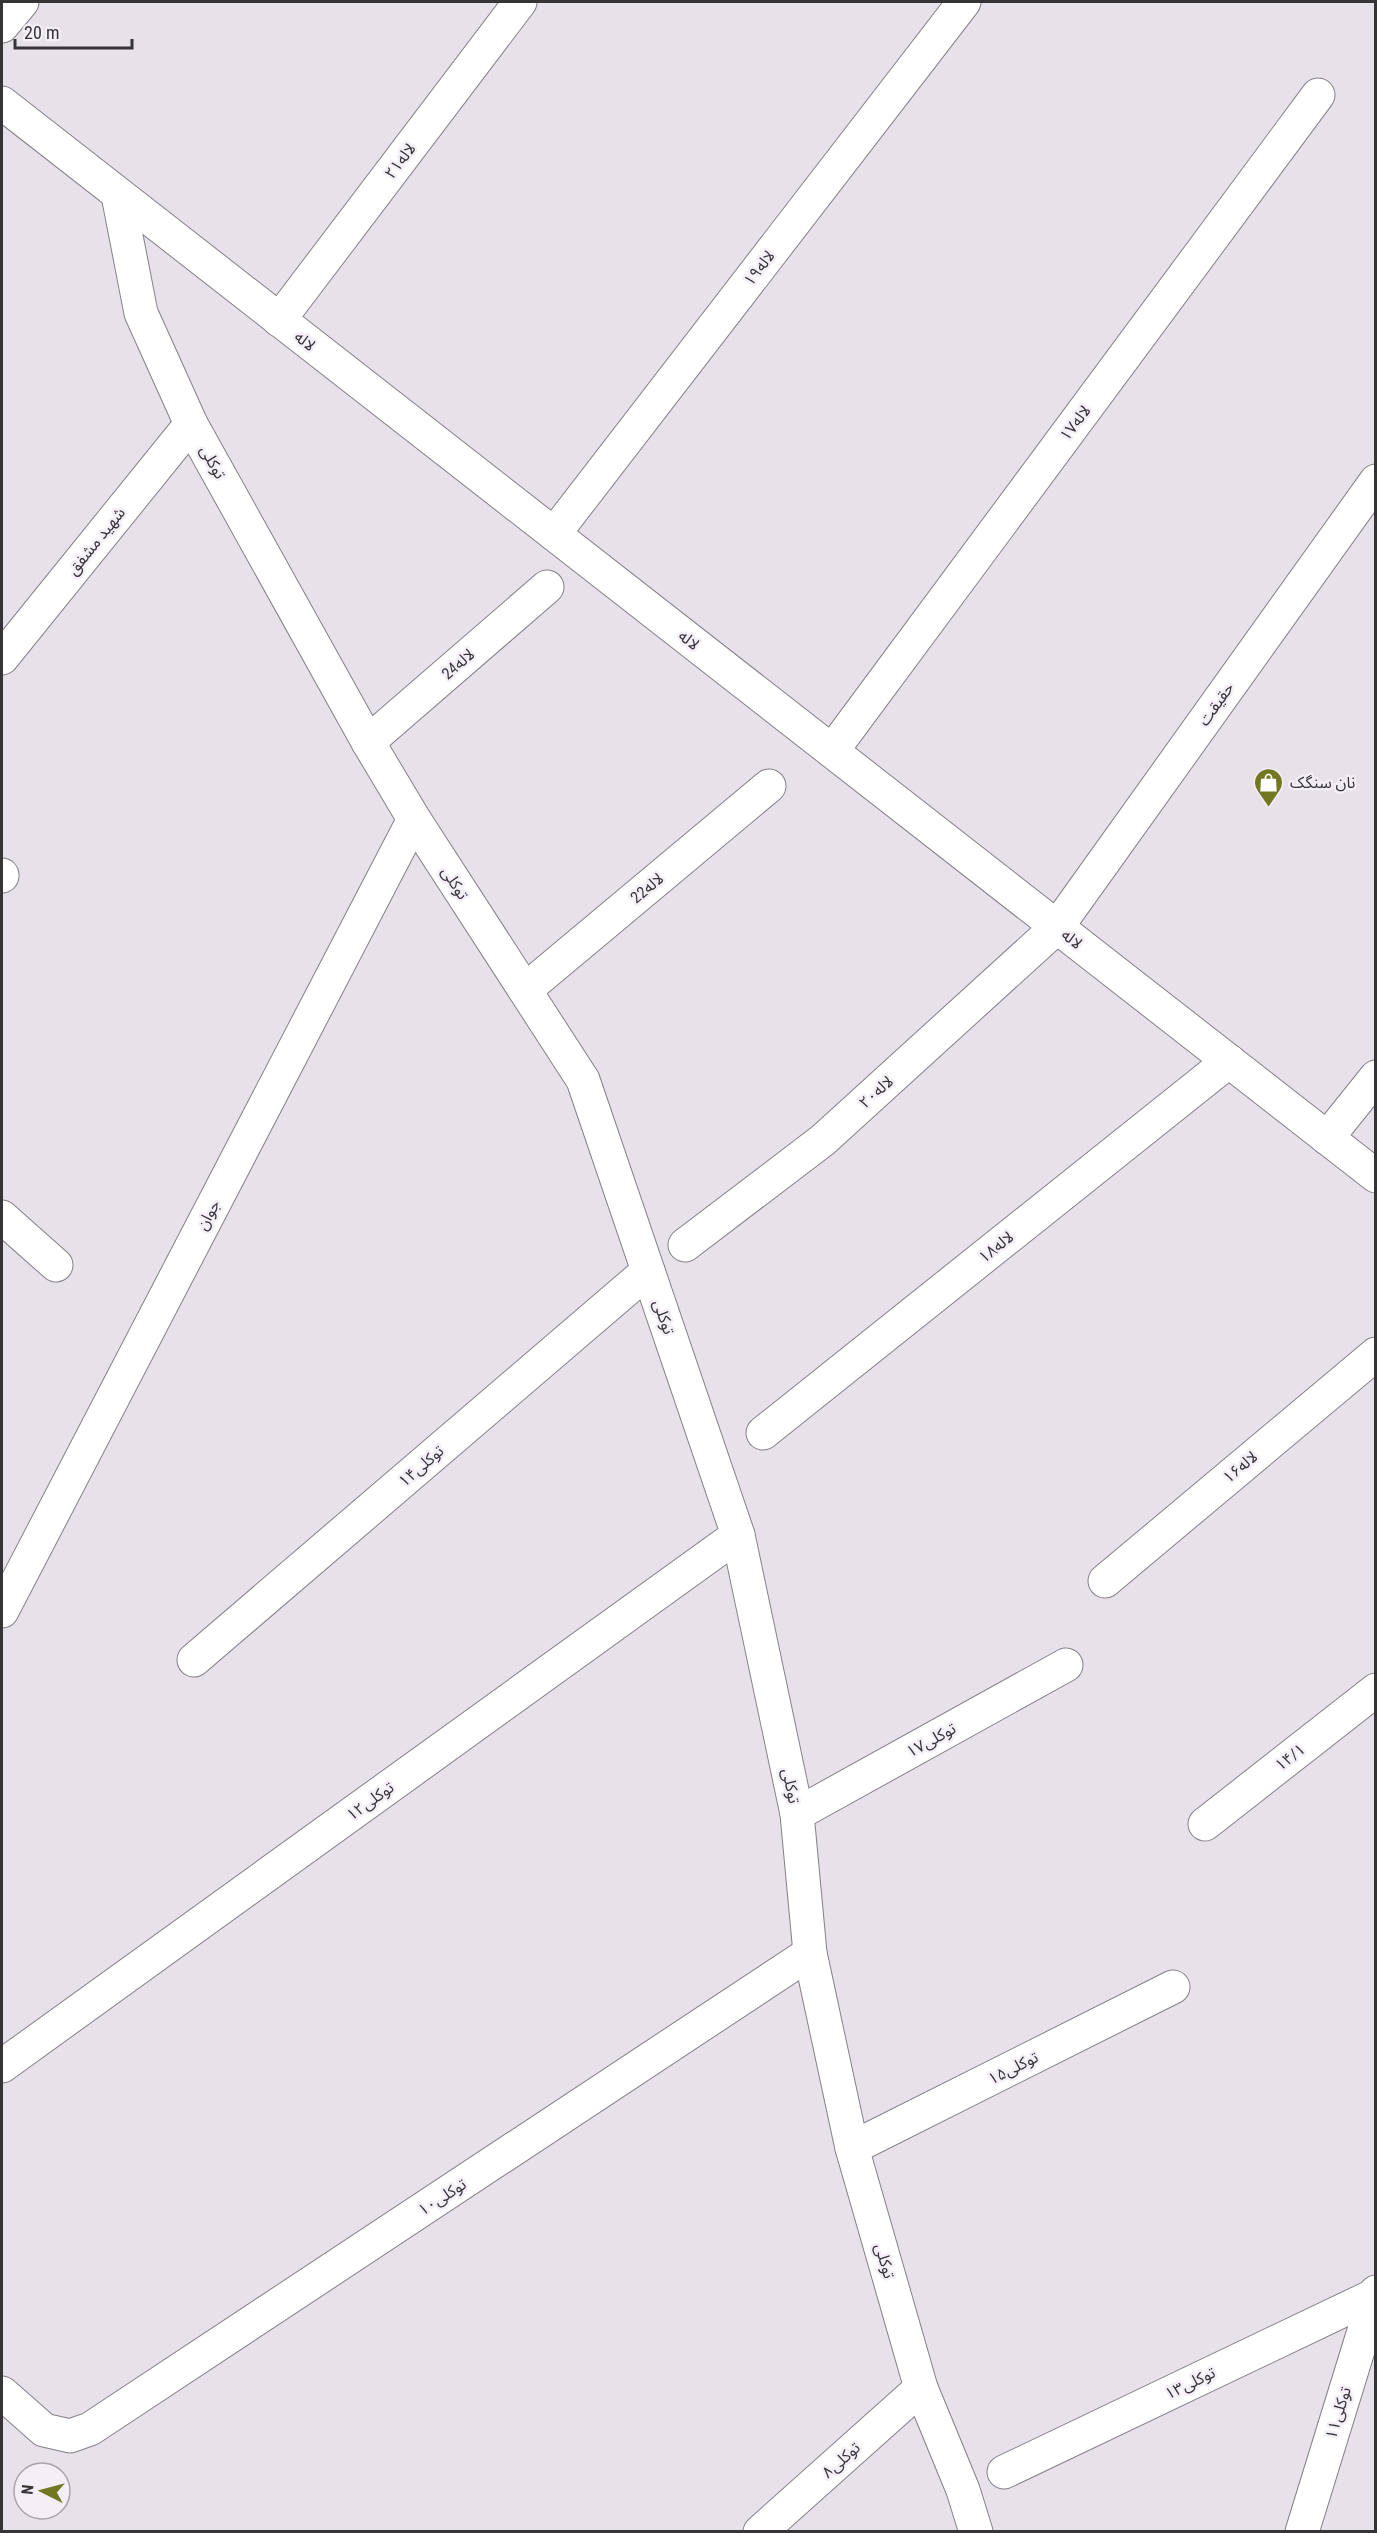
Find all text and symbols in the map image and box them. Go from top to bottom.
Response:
scale bar [15,12,132,50]
text: 20 m [24,22,59,43]
street label: لاله۲۱ [381,139,419,183]
street label: لاله۱۹ [739,247,779,289]
street label: لاله [291,327,319,355]
street label: لاله۱۷ [1056,401,1094,445]
street label: توکلی [196,442,230,482]
street label: شهید مشفق [63,503,130,579]
street label: لاله [675,626,703,654]
street label: 24لاله [438,645,478,683]
street label: حقیقت [1194,679,1238,729]
shop icon: نان سنگک [1253,766,1285,808]
place label: نان سنگک [1290,773,1355,792]
street label: توکلی [437,863,473,903]
street label: 22لاله [627,869,667,907]
street label: لاله [1058,925,1086,953]
street label: لاله۲۰ [855,1072,897,1112]
street label: جوان [192,1197,224,1233]
street label: لاله۱۸ [975,1227,1017,1267]
street label: توکلی [649,1297,679,1337]
street label: توکلی۱۴ [394,1441,448,1491]
street label: لاله۱۶ [1219,1447,1261,1487]
street label: توکلی۱۷ [903,1719,959,1761]
street label: ۱۴/۱ [1271,1739,1309,1775]
street label: توکلی [778,1767,804,1806]
street label: توکلی۱۲ [343,1777,398,1825]
street label: توکلی۱۵ [985,2047,1042,2089]
street label: ۱۰توکلی [414,2174,470,2220]
street label: توکلی [871,2241,899,2281]
street label: توکلی۱۳ [1162,2363,1219,2403]
street label: توکلی۱۱ [1321,2384,1355,2442]
street label: توکلی۸ [818,2438,864,2482]
north arrow [12,2461,72,2521]
text: N [18,2484,38,2495]

